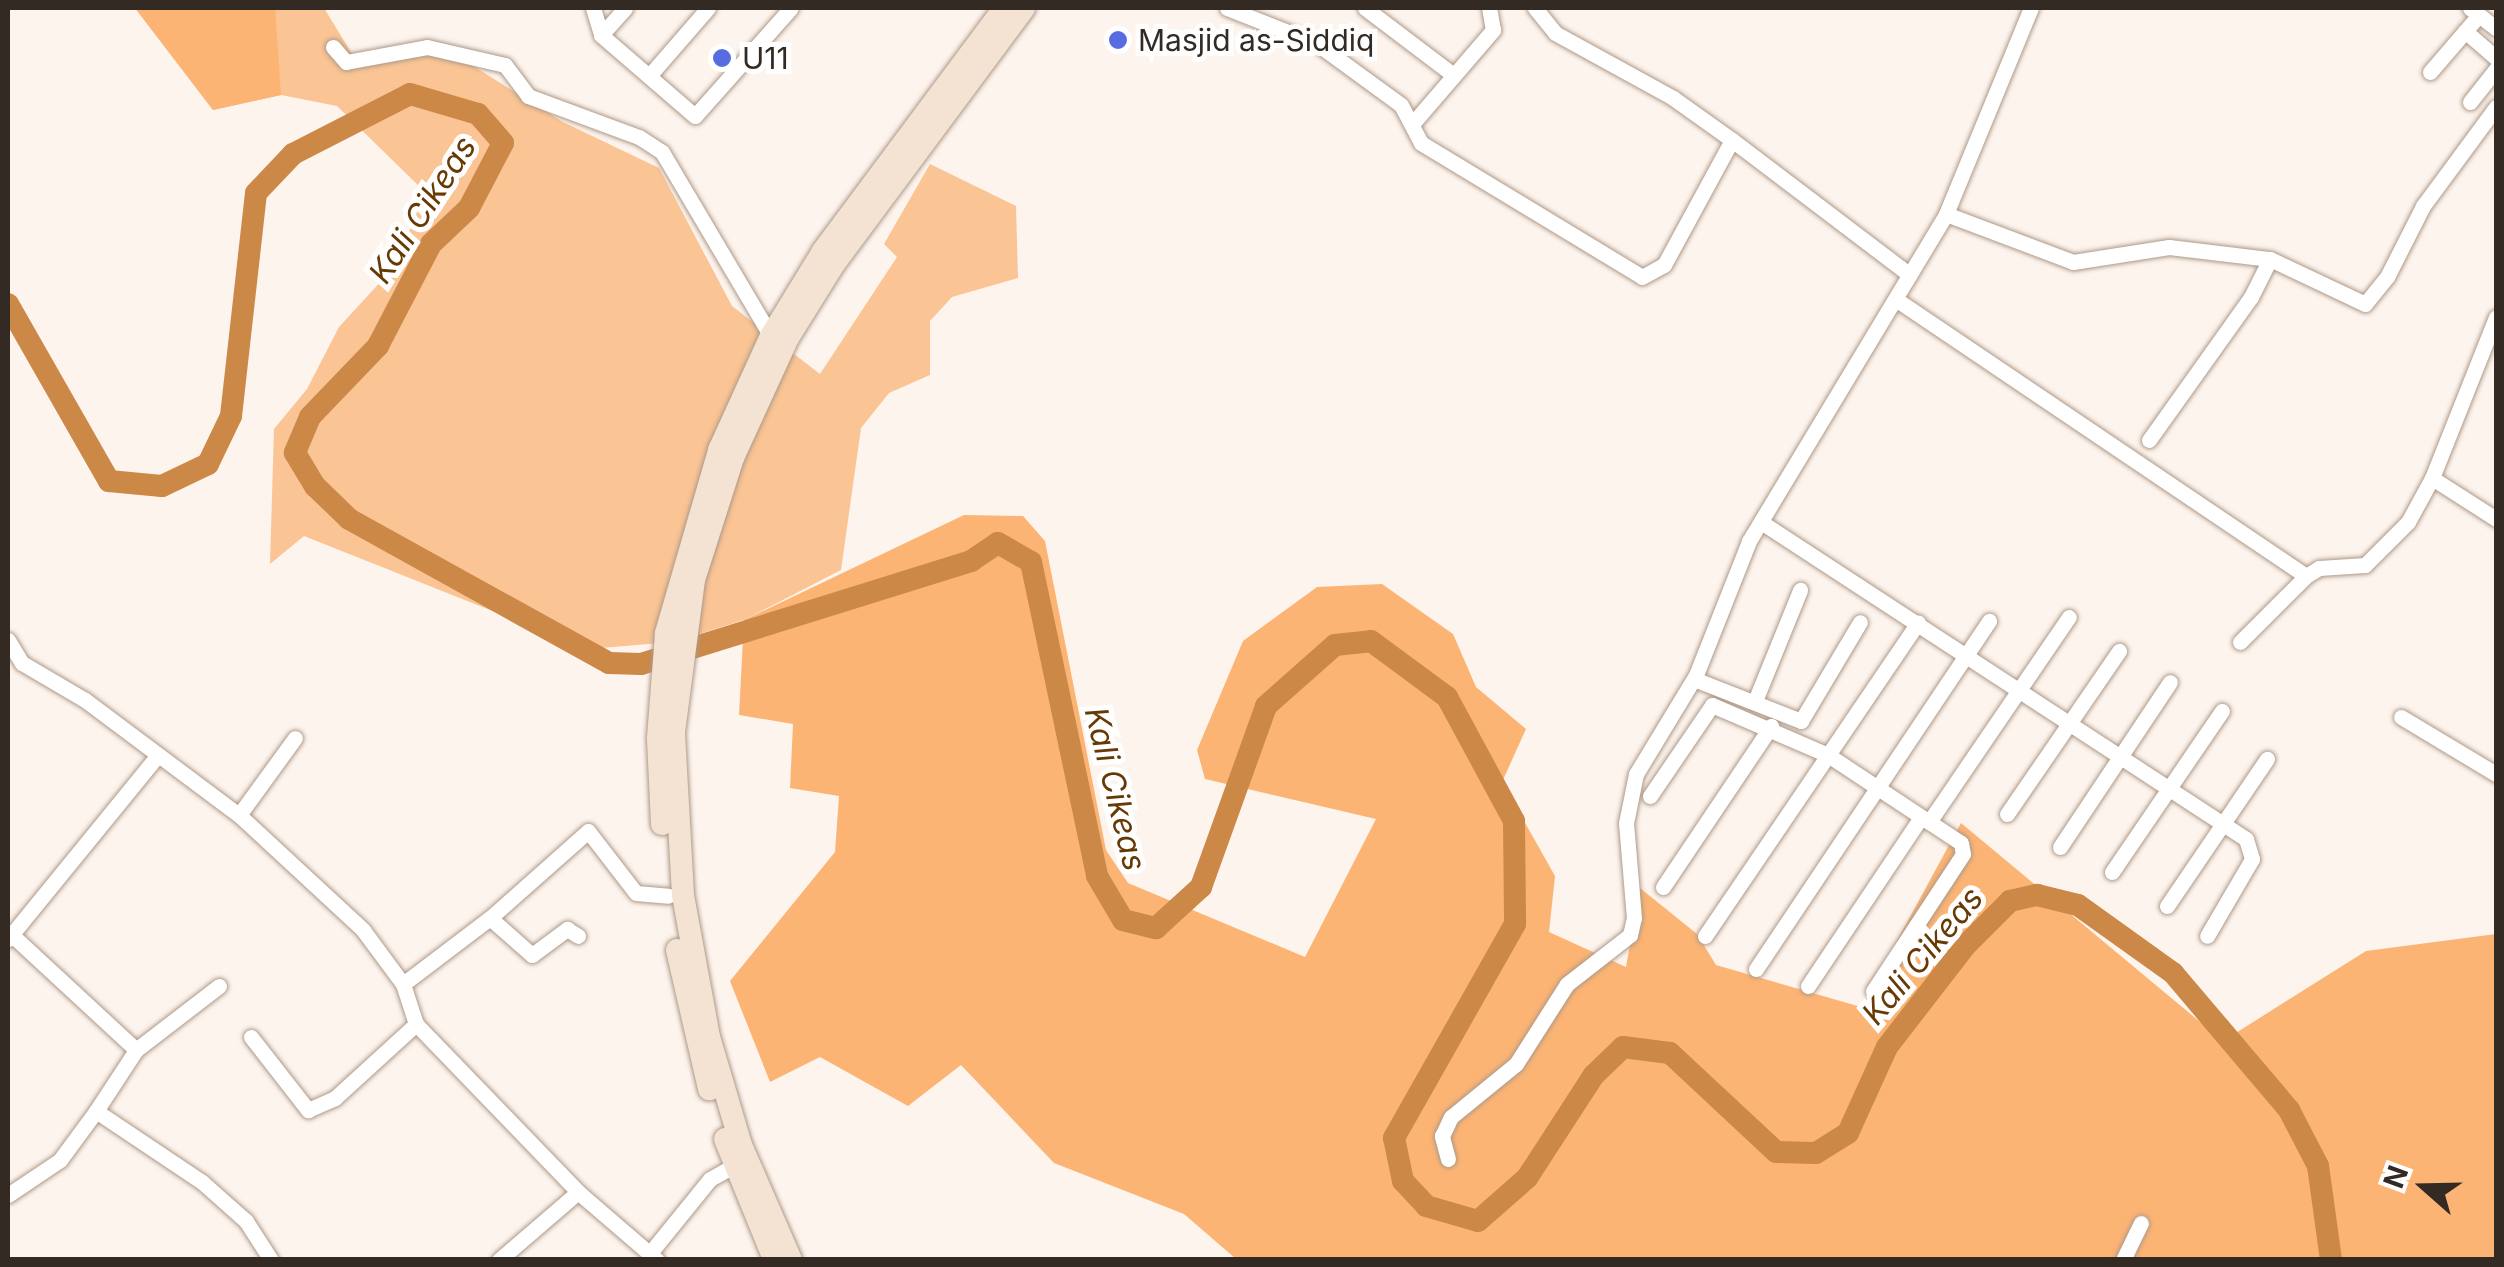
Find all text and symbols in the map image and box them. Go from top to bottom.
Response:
place label: Masjid as-Siddiq [1138,22,1374,58]
marker: Masjid as-Siddiq [1107,29,1129,51]
place label: U11 [742,40,789,76]
marker: U11 [711,47,733,69]
water label: Kali Cikeas [361,129,485,291]
water label: Kali Cikeas [1076,703,1154,875]
water label: Kali Cikeas [1855,880,1991,1032]
north arrow [2374,1137,2474,1237]
text: N [2376,1161,2415,1193]

